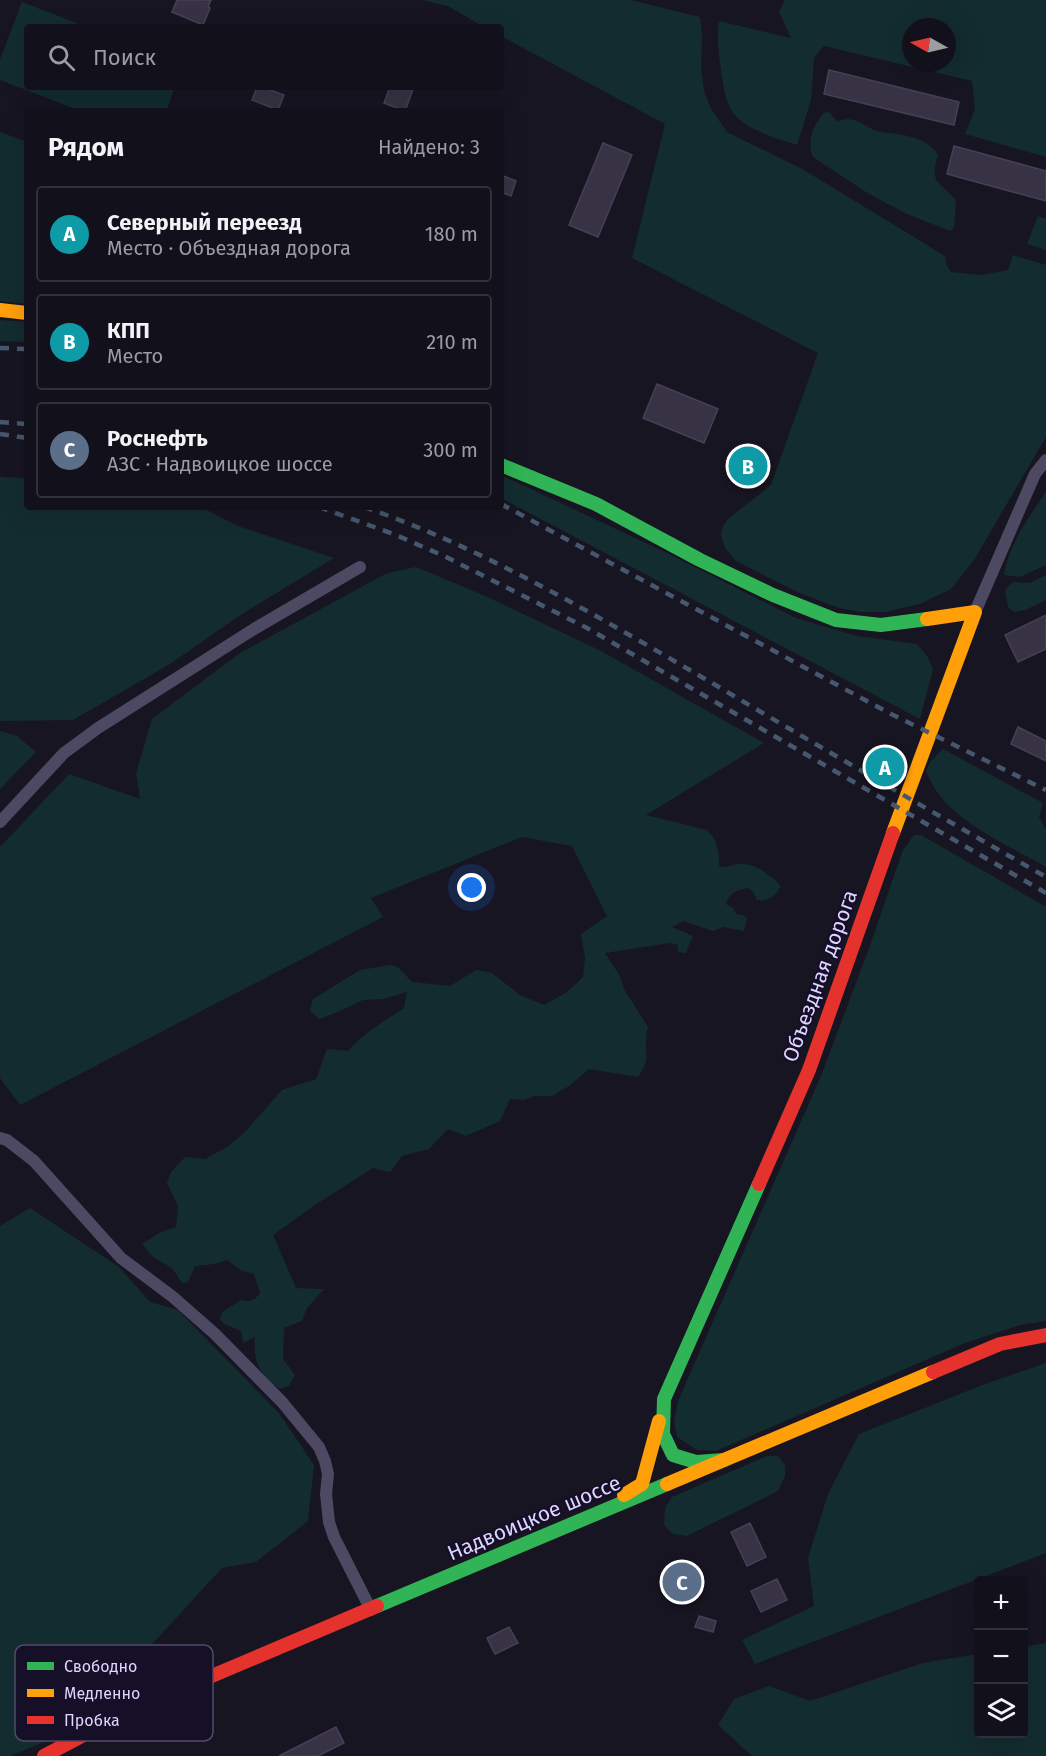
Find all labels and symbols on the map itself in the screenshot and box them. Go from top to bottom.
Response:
north arrow [902,18,956,72]
pin: B [728,444,768,488]
pin: A [866,744,904,789]
your location [457,873,486,902]
street label: Объездная дорога [777,887,863,1065]
street label: Надвоицкое шоссе [443,1470,625,1566]
pin: C [662,1560,702,1604]
legend [15,1645,213,1741]
text: Свободно [64,1657,137,1676]
text: Медленно [64,1684,140,1703]
text: Пробка [64,1711,120,1730]

